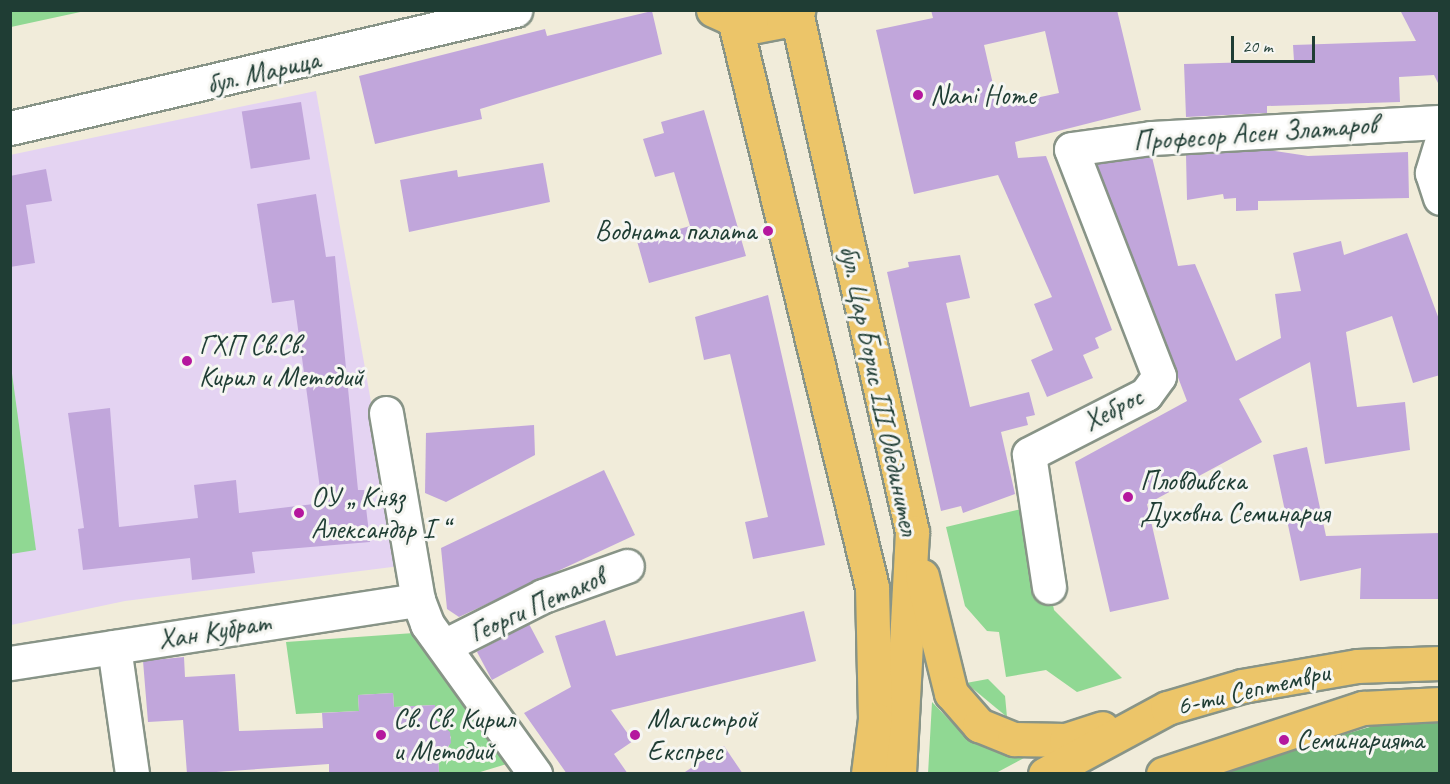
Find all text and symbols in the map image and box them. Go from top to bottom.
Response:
scale bar [1234,24,1318,62]
text: 20 m [1242,35,1273,57]
street label: бул. Марица [203,43,323,101]
place label: Nani Home [930,78,1034,112]
marker: Nani Home [911,88,925,102]
street label: Професор Асен Златаров [1132,108,1378,158]
place label: Водната палата [595,214,756,248]
marker: Водната палата [761,224,775,238]
street label: бул. Цар Борис III Обединител [832,242,926,538]
place label: ГХП Св.Св. Кирил и Методий [199,328,361,394]
marker: ГХП Св.Св. Кирил и Методий [180,354,194,368]
street label: Хеброс [1077,379,1149,439]
place label: Пловдивска Духовна Семинария [1140,464,1329,530]
place label: ОУ „ Княз Александър I “ [311,480,448,546]
marker: Пловдивска Духовна Семинария [1121,490,1135,504]
marker: ОУ „ Княз Александър I “ [292,506,306,520]
street label: Георги Петаков [465,561,609,649]
street label: Хан Кубрат [155,605,273,657]
street label: 6-ти Септември [1173,655,1333,723]
place label: Св. Св. Кирил и Методий [393,702,515,768]
place label: Магистрой Експрес [647,702,757,768]
place label: Семинарията [1296,723,1424,757]
marker: Св. Св. Кирил и Методий [374,728,388,742]
marker: Магистрой Експрес [628,728,642,742]
marker: Семинарията [1277,733,1291,747]

